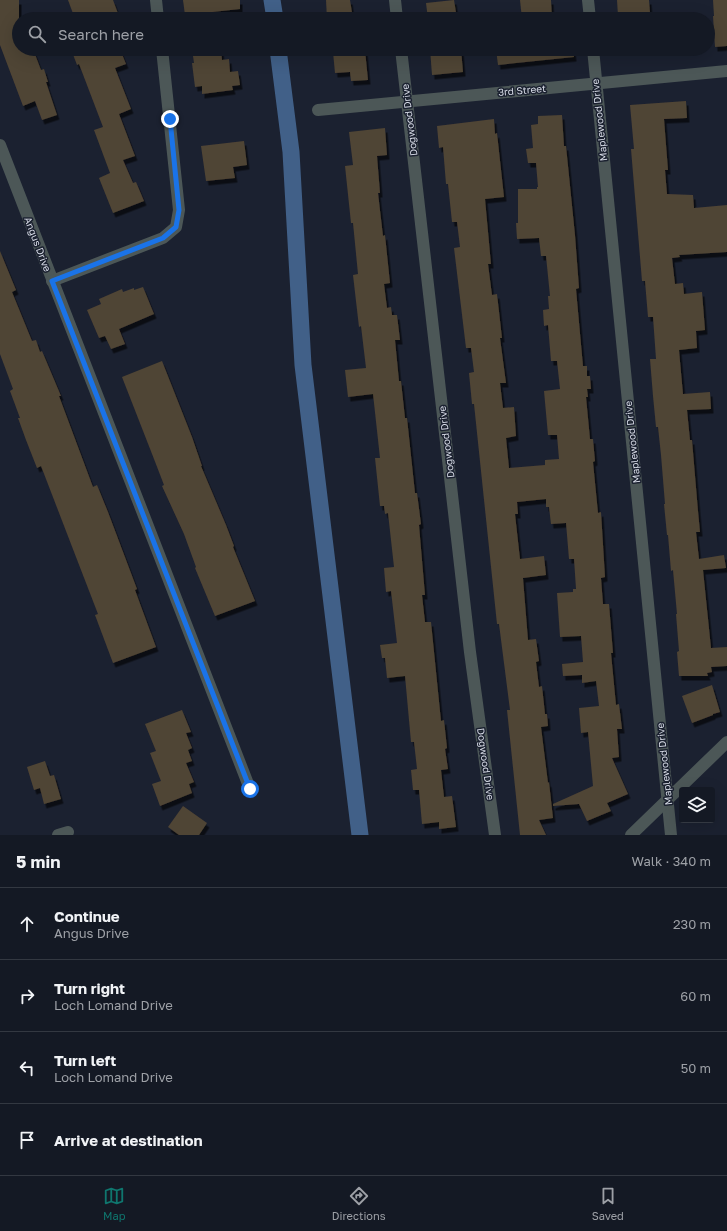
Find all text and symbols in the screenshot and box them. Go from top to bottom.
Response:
search box [12,12,715,56]
icon: search [26,23,48,45]
text: Search here [58,25,144,43]
street label: Maplewood Drive [589,78,609,162]
street label: 3rd Street [498,82,546,98]
street label: Dogwood Drive [399,83,419,157]
route end [161,110,179,128]
street label: Angus Drive [22,215,54,273]
street label: Maplewood Drive [622,400,642,484]
street label: Dogwood Drive [436,405,456,479]
street label: Maplewood Drive [654,722,674,806]
street label: Dogwood Drive [475,727,497,801]
route start [241,780,259,798]
map controls [679,787,715,823]
button: layers [679,787,715,823]
text: 5 min [16,851,60,872]
text: Walk · 340 m [631,853,711,869]
text: Continue [54,907,120,925]
icon: ahead [16,913,38,935]
text: 230 m [673,916,711,932]
text: Angus Drive [54,925,129,941]
text: Turn right [54,979,125,997]
icon: right [16,985,38,1007]
text: 60 m [680,988,711,1004]
text: Loch Lomand Drive [54,997,173,1013]
text: Turn left [54,1051,116,1069]
icon: left [16,1057,38,1079]
text: 50 m [681,1060,711,1076]
text: Loch Lomand Drive [54,1069,173,1085]
icon: arrive [16,1129,38,1151]
text: Arrive at destination [54,1131,203,1149]
tab: Map [103,1185,126,1222]
tab: Directions [332,1185,386,1222]
tab: Saved [592,1185,624,1222]

